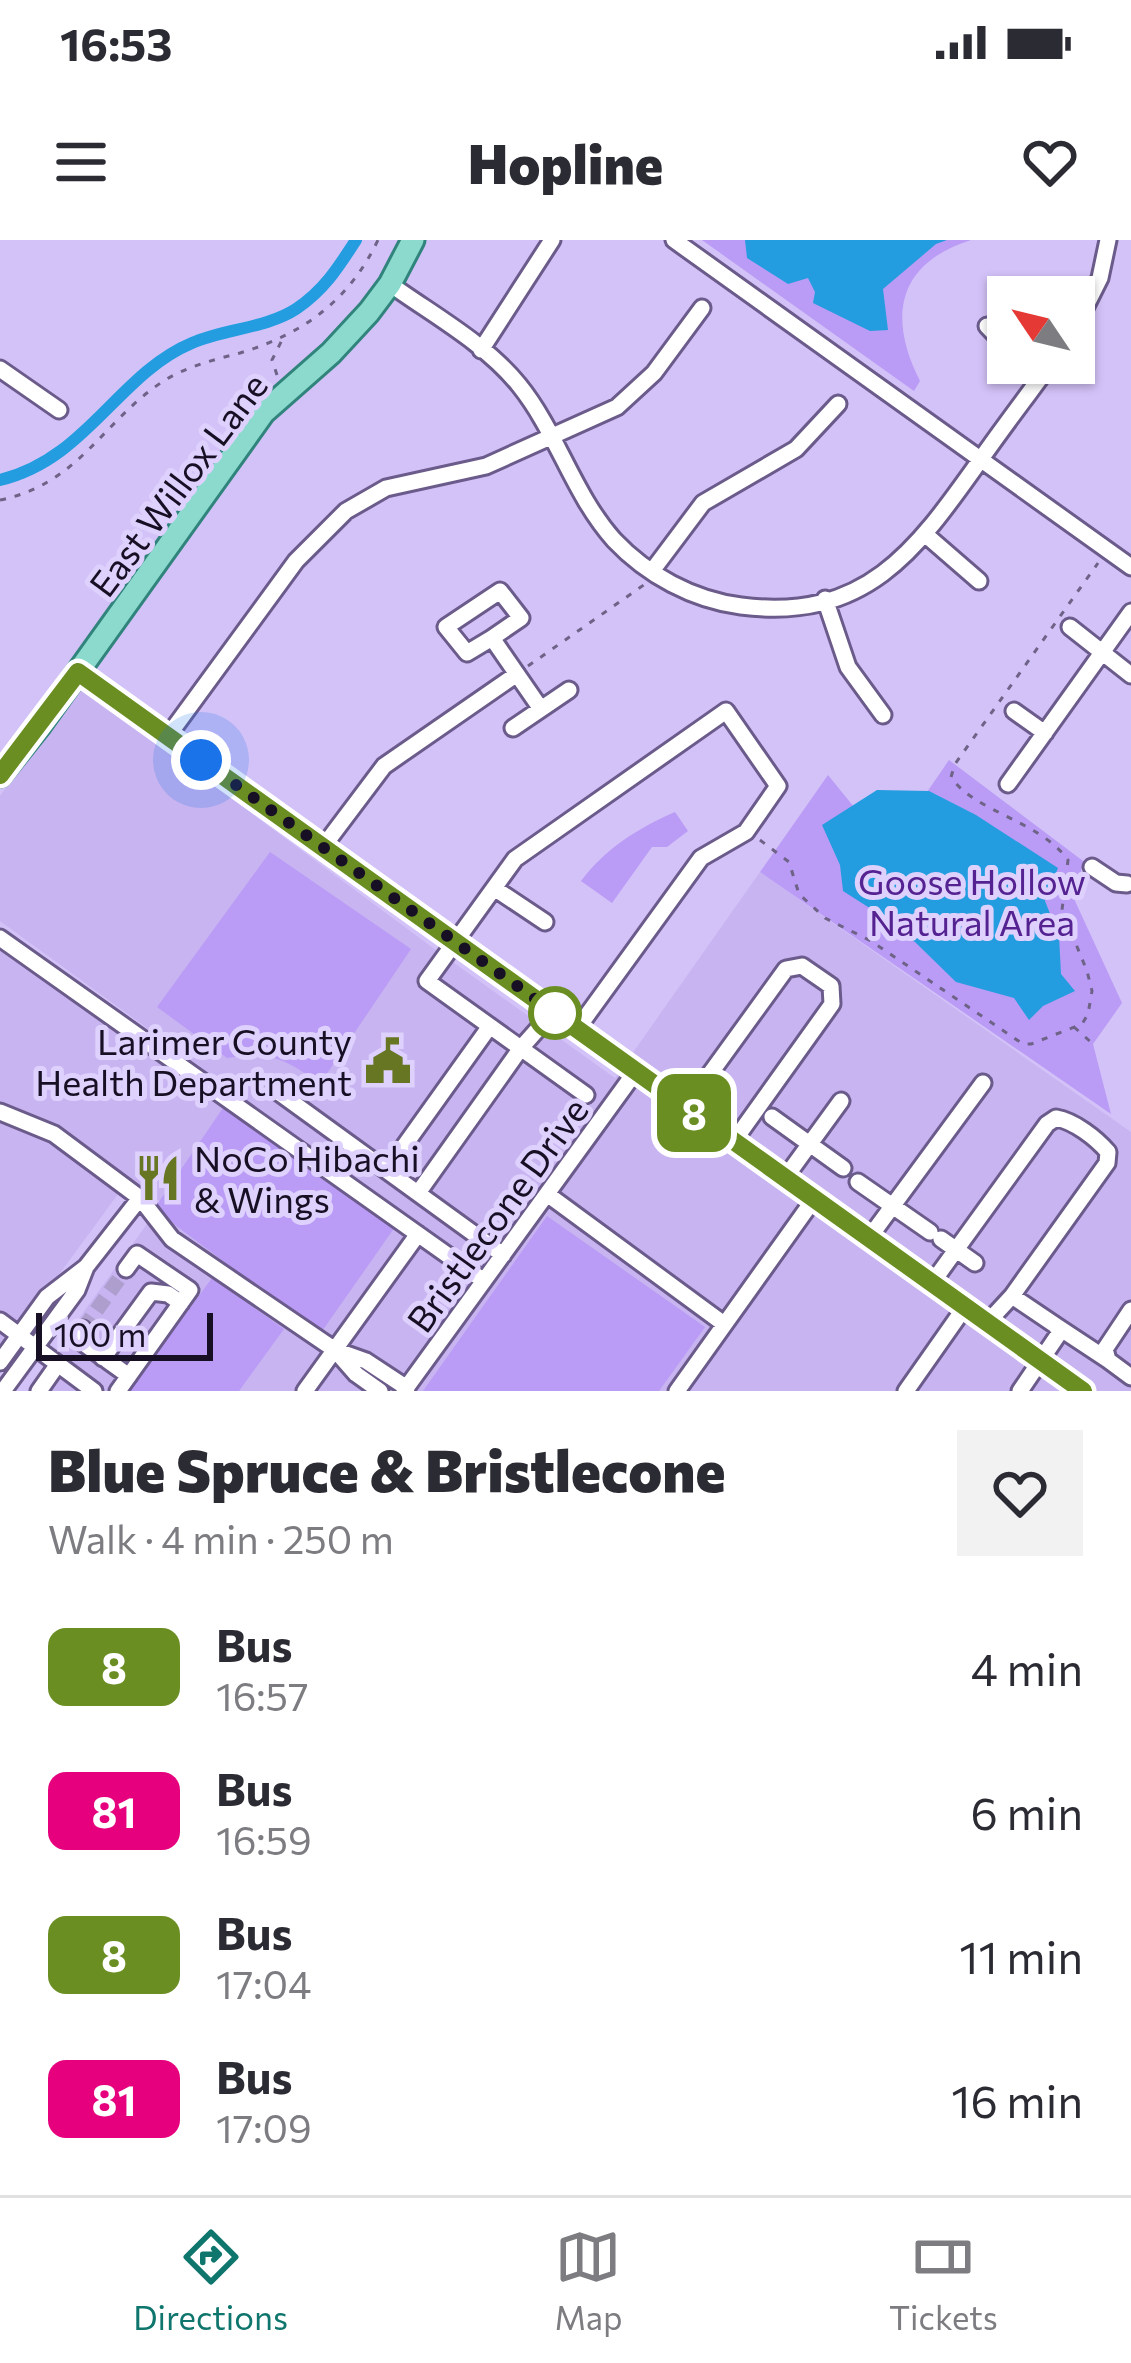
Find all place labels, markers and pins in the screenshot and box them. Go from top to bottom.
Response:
unlabelled marker [530,988,580,1038]
place label: Larimer County Health Department [35,1018,352,1103]
public building icon: Larimer County Health Department [363,1036,413,1086]
place label: NoCo Hibachi & Wings [194,1135,420,1220]
restaurant icon: NoCo Hibachi & Wings [133,1153,183,1203]

